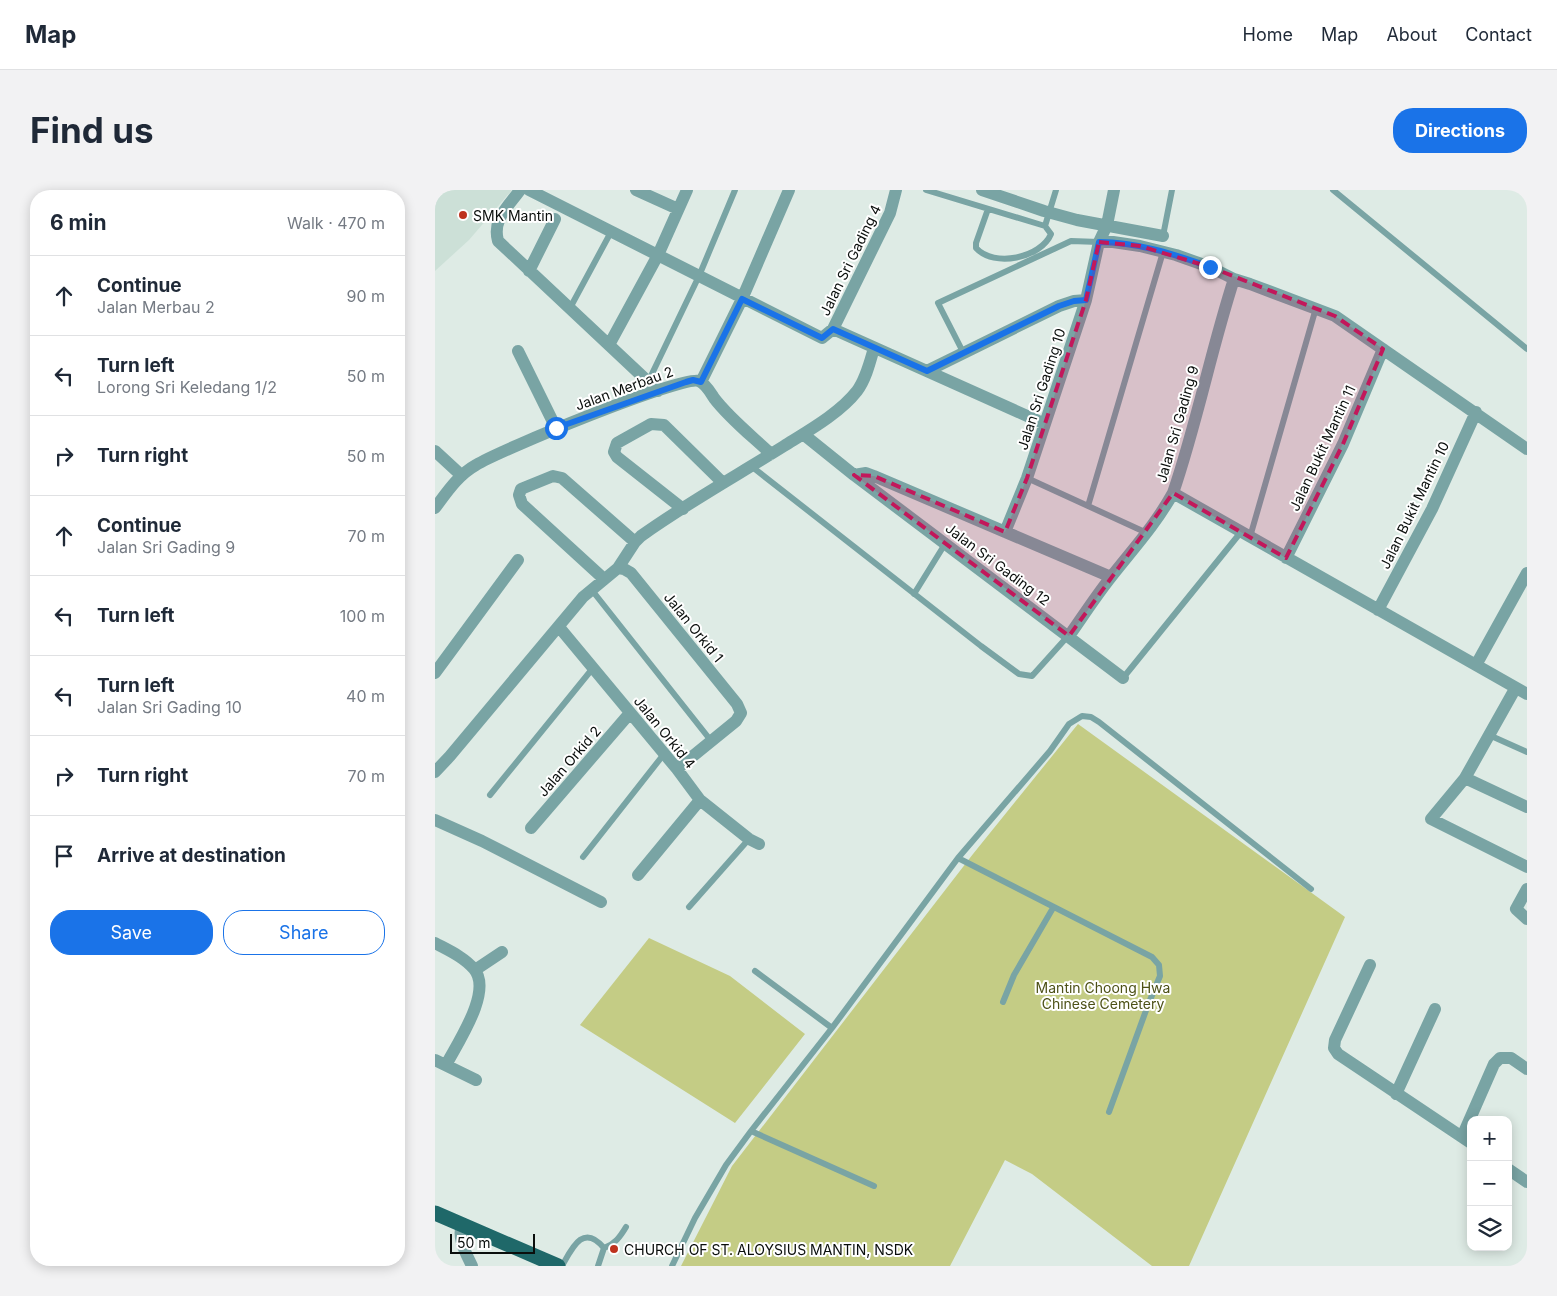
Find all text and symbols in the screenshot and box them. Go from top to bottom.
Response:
text: Map [25,20,76,49]
text: Home [1243,24,1293,45]
text: Map [1321,24,1358,45]
text: About [1386,24,1437,45]
text: Contact [1465,24,1532,45]
button: Directions [1393,108,1527,153]
text: Find us [30,109,154,151]
street label: Jalan Sri Gading 4 [816,202,884,318]
place label: SMK Mantin [473,207,553,224]
marker: SMK Mantin [457,209,469,221]
text: 6 min [50,210,107,235]
text: Walk · 470 m [287,213,385,233]
route end [1199,256,1222,279]
text: Continue [97,274,182,297]
icon: ahead [50,282,78,310]
text: 90 m [346,286,385,306]
text: Jalan Merbau 2 [97,297,215,317]
street label: Jalan Sri Gading 10 [1013,326,1069,452]
text: Turn left [97,354,175,377]
icon: left [50,362,78,390]
street label: Jalan Merbau 2 [573,362,675,414]
street label: Jalan Sri Gading 9 [1152,364,1202,484]
text: 50 m [347,366,385,386]
text: Lorong Sri Keledang 1/2 [97,377,277,397]
street label: Jalan Bukit Mantin 11 [1285,382,1359,514]
route start [545,417,568,440]
street label: Jalan Bukit Mantin 10 [1376,438,1452,572]
icon: right [50,442,78,470]
text: Turn right [97,444,188,467]
text: 50 m [347,446,385,466]
text: Continue [97,514,182,537]
street label: Jalan Sri Gading 12 [942,519,1054,609]
icon: ahead [50,522,78,550]
text: 70 m [348,526,385,546]
text: Jalan Sri Gading 9 [97,537,235,557]
street label: Jalan Orkid 1 [661,589,727,665]
icon: left [50,602,78,630]
text: Turn left [97,604,175,627]
text: 100 m [340,606,385,626]
text: Turn left [97,674,175,697]
icon: left [50,682,78,710]
text: 40 m [346,686,385,706]
street label: Jalan Orkid 4 [631,692,699,772]
text: Jalan Sri Gading 10 [97,697,242,717]
street label: Jalan Orkid 2 [534,722,604,800]
icon: right [50,762,78,790]
text: Turn right [97,764,188,787]
text: 70 m [348,766,385,786]
icon: arrive [50,842,78,870]
text: Arrive at destination [97,844,286,867]
button: Save [50,910,213,955]
button: Share [223,910,385,955]
park label: Mantin Choong Hwa Chinese Cemetery [1036,979,1170,1012]
map controls [1467,1116,1512,1251]
button: + [1467,1116,1512,1161]
button: − [1467,1161,1512,1206]
button: layers [1467,1206,1512,1251]
scale bar [450,1231,535,1254]
text: 50 m [457,1234,491,1251]
place label: CHURCH OF ST. ALOYSIUS MANTIN, NSDK [624,1241,914,1258]
marker: CHURCH OF ST. ALOYSIUS MANTIN, NSDK [608,1243,620,1255]

